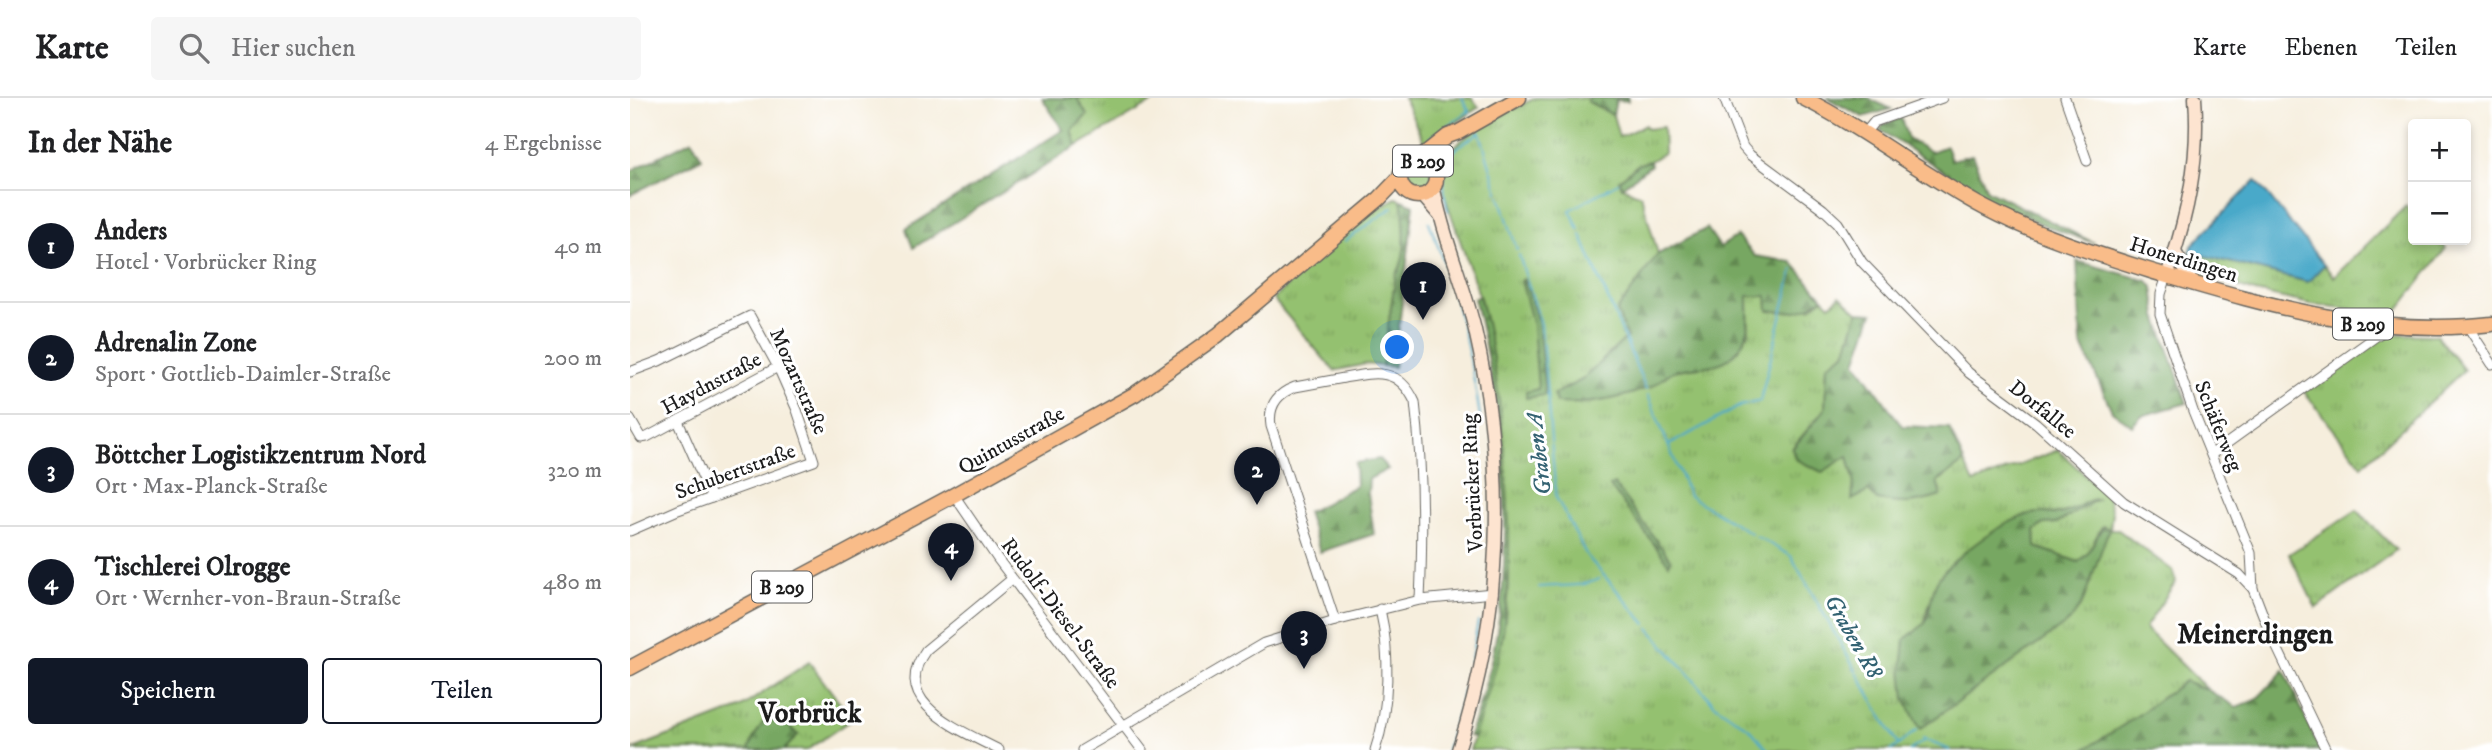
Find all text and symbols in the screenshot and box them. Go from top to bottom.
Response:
search box [151,17,641,80]
text: Karte [35,28,109,69]
icon: search [175,29,213,67]
text: Hier suchen [231,32,356,65]
text: Karte [2193,33,2246,63]
text: Ebenen [2284,33,2358,63]
text: Teilen [2396,33,2457,63]
map controls [2408,119,2471,245]
button: + [2408,119,2471,182]
text: In der Nähe [28,125,172,162]
text: 4 Ergebnisse [485,129,602,158]
road number: B 209 [1393,146,1453,176]
button: − [2408,182,2471,245]
text: Anders [95,215,167,248]
street label: Honerdingen [2127,231,2241,289]
text: 1 [47,232,55,261]
text: 40 m [554,232,602,261]
text: Hotel · Vorbrücker Ring [95,248,316,277]
pin: 1 [1400,262,1446,320]
road number: B 209 [2333,308,2393,340]
street label: Mozartstraße [763,324,833,439]
text: Adrenalin Zone [95,327,257,360]
your location [1380,330,1414,364]
text: 2 [45,344,57,373]
text: 200 m [544,344,602,373]
street label: Haydnstraße [657,347,766,421]
text: Sport · Gottlieb-Daimler-Straße [95,360,391,389]
street label: Dorfallee [2003,375,2082,445]
street label: Schäferweg [2188,377,2248,476]
street label: Quintusstraße [954,401,1070,481]
water label: Graben A [1520,410,1559,497]
street label: Vorbrücker Ring [1456,412,1490,554]
street label: Schubertstraße [672,438,799,506]
text: Böttcher Logistikzentrum Nord [95,439,426,472]
pin: 2 [1234,447,1280,505]
text: 3 [47,456,55,485]
text: 320 m [548,456,602,485]
text: Ort · Max-Planck-Straße [95,472,328,501]
pin: 4 [928,523,974,581]
street label: Rudolf-Diesel-Straße [995,533,1126,694]
text: Tischlerei Olrogge [95,551,290,584]
text: 4 [44,568,58,597]
text: 480 m [543,568,602,597]
road number: B 209 [752,572,812,602]
text: Ort · Wernher-von-Braun-Straße [95,584,401,613]
water label: Graben R8 [1817,589,1889,685]
pin: 3 [1281,611,1327,669]
district label: Meinerdingen [2177,617,2333,652]
button: Speichern [28,658,308,724]
button: Teilen [322,658,602,724]
district label: Vorbrück [757,696,863,731]

